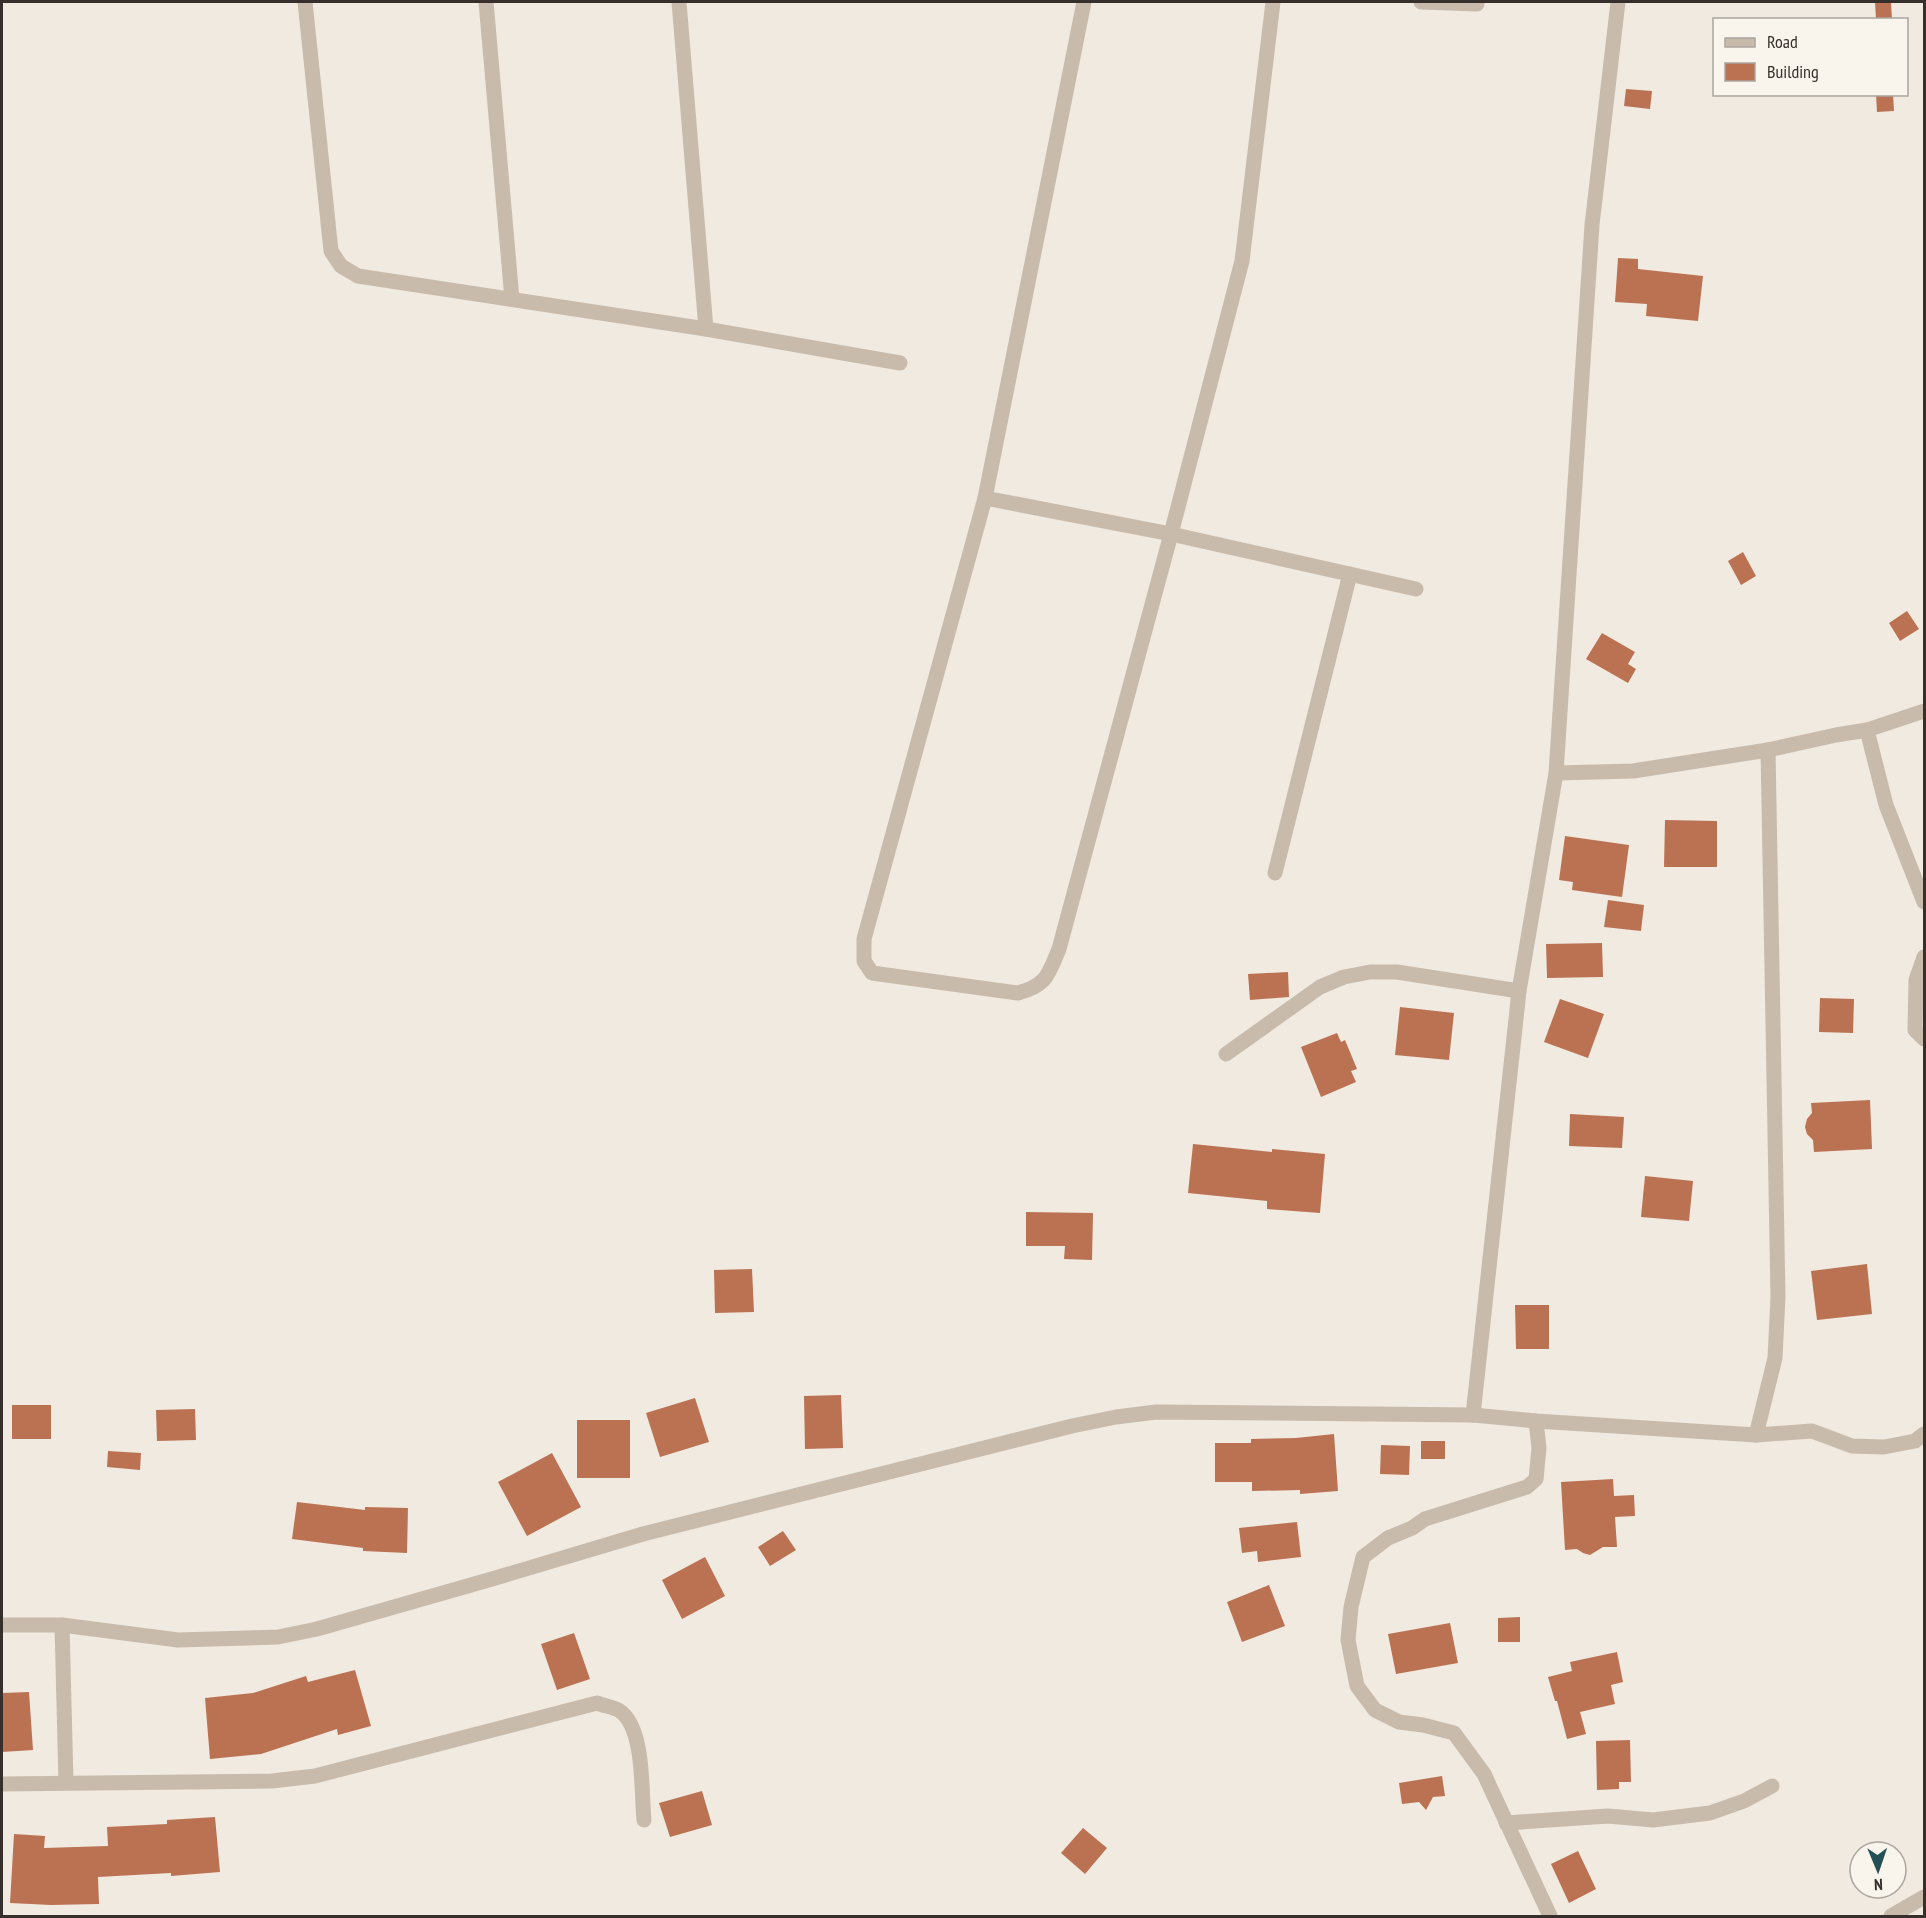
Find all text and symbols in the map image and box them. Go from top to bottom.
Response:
legend [1713,18,1908,96]
text: Road [1767,30,1798,53]
text: Building [1767,60,1819,83]
north arrow [1848,1840,1908,1900]
text: N [1874,1875,1883,1895]

